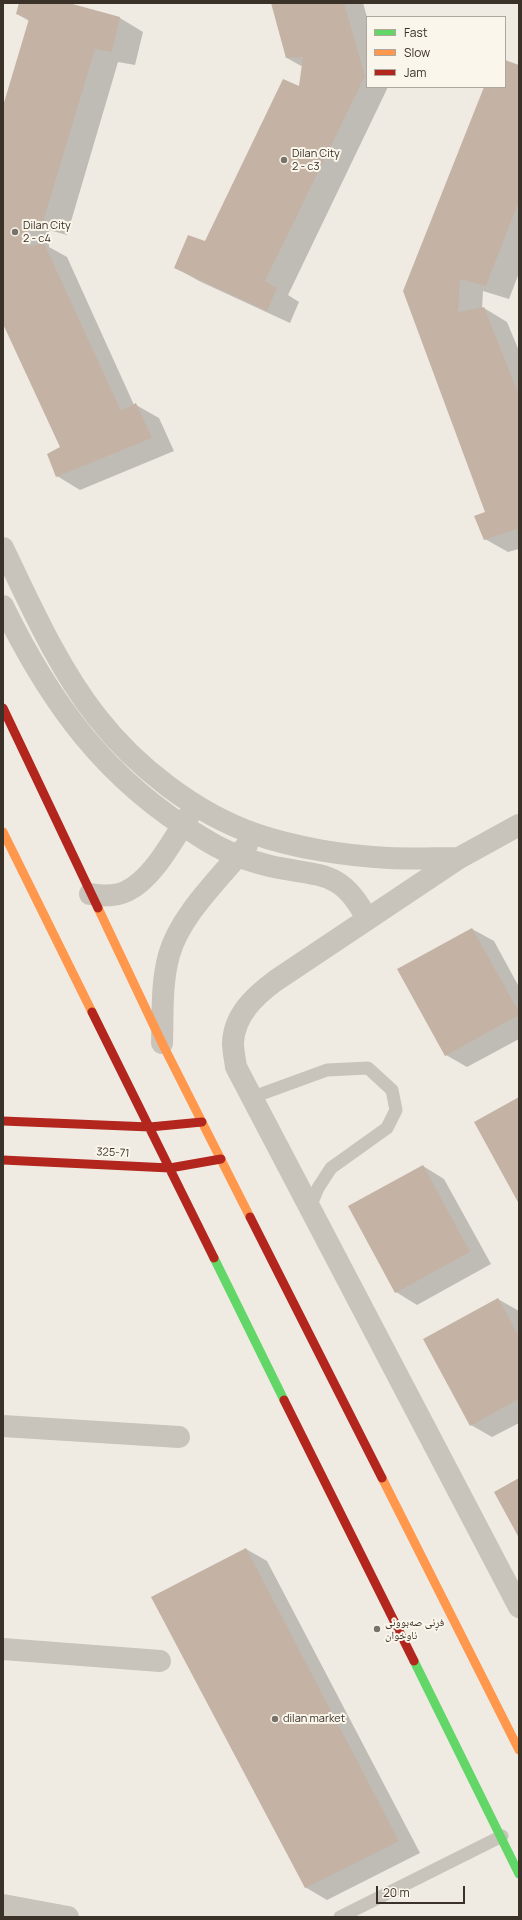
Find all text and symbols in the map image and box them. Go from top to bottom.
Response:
legend [366,16,506,88]
text: Fast [404,24,428,41]
text: Slow [404,44,430,61]
text: Jam [404,64,426,81]
place label: Dilan City 2 - c3 [292,147,340,173]
marker: Dilan City 2 - c3 [279,155,289,165]
place label: Dilan City 2 - c4 [23,219,71,245]
marker: Dilan City 2 - c4 [10,227,20,237]
street label: 325-71 [96,1146,130,1160]
place label: فڕنی صەبوونی ناوخوان [385,1616,444,1642]
marker: فڕنی صەبوونی ناوخوان [372,1624,382,1634]
place label: dilan market [283,1712,345,1726]
marker: dilan market [270,1714,280,1724]
scale bar [378,1878,467,1904]
text: 20 m [383,1884,410,1901]

